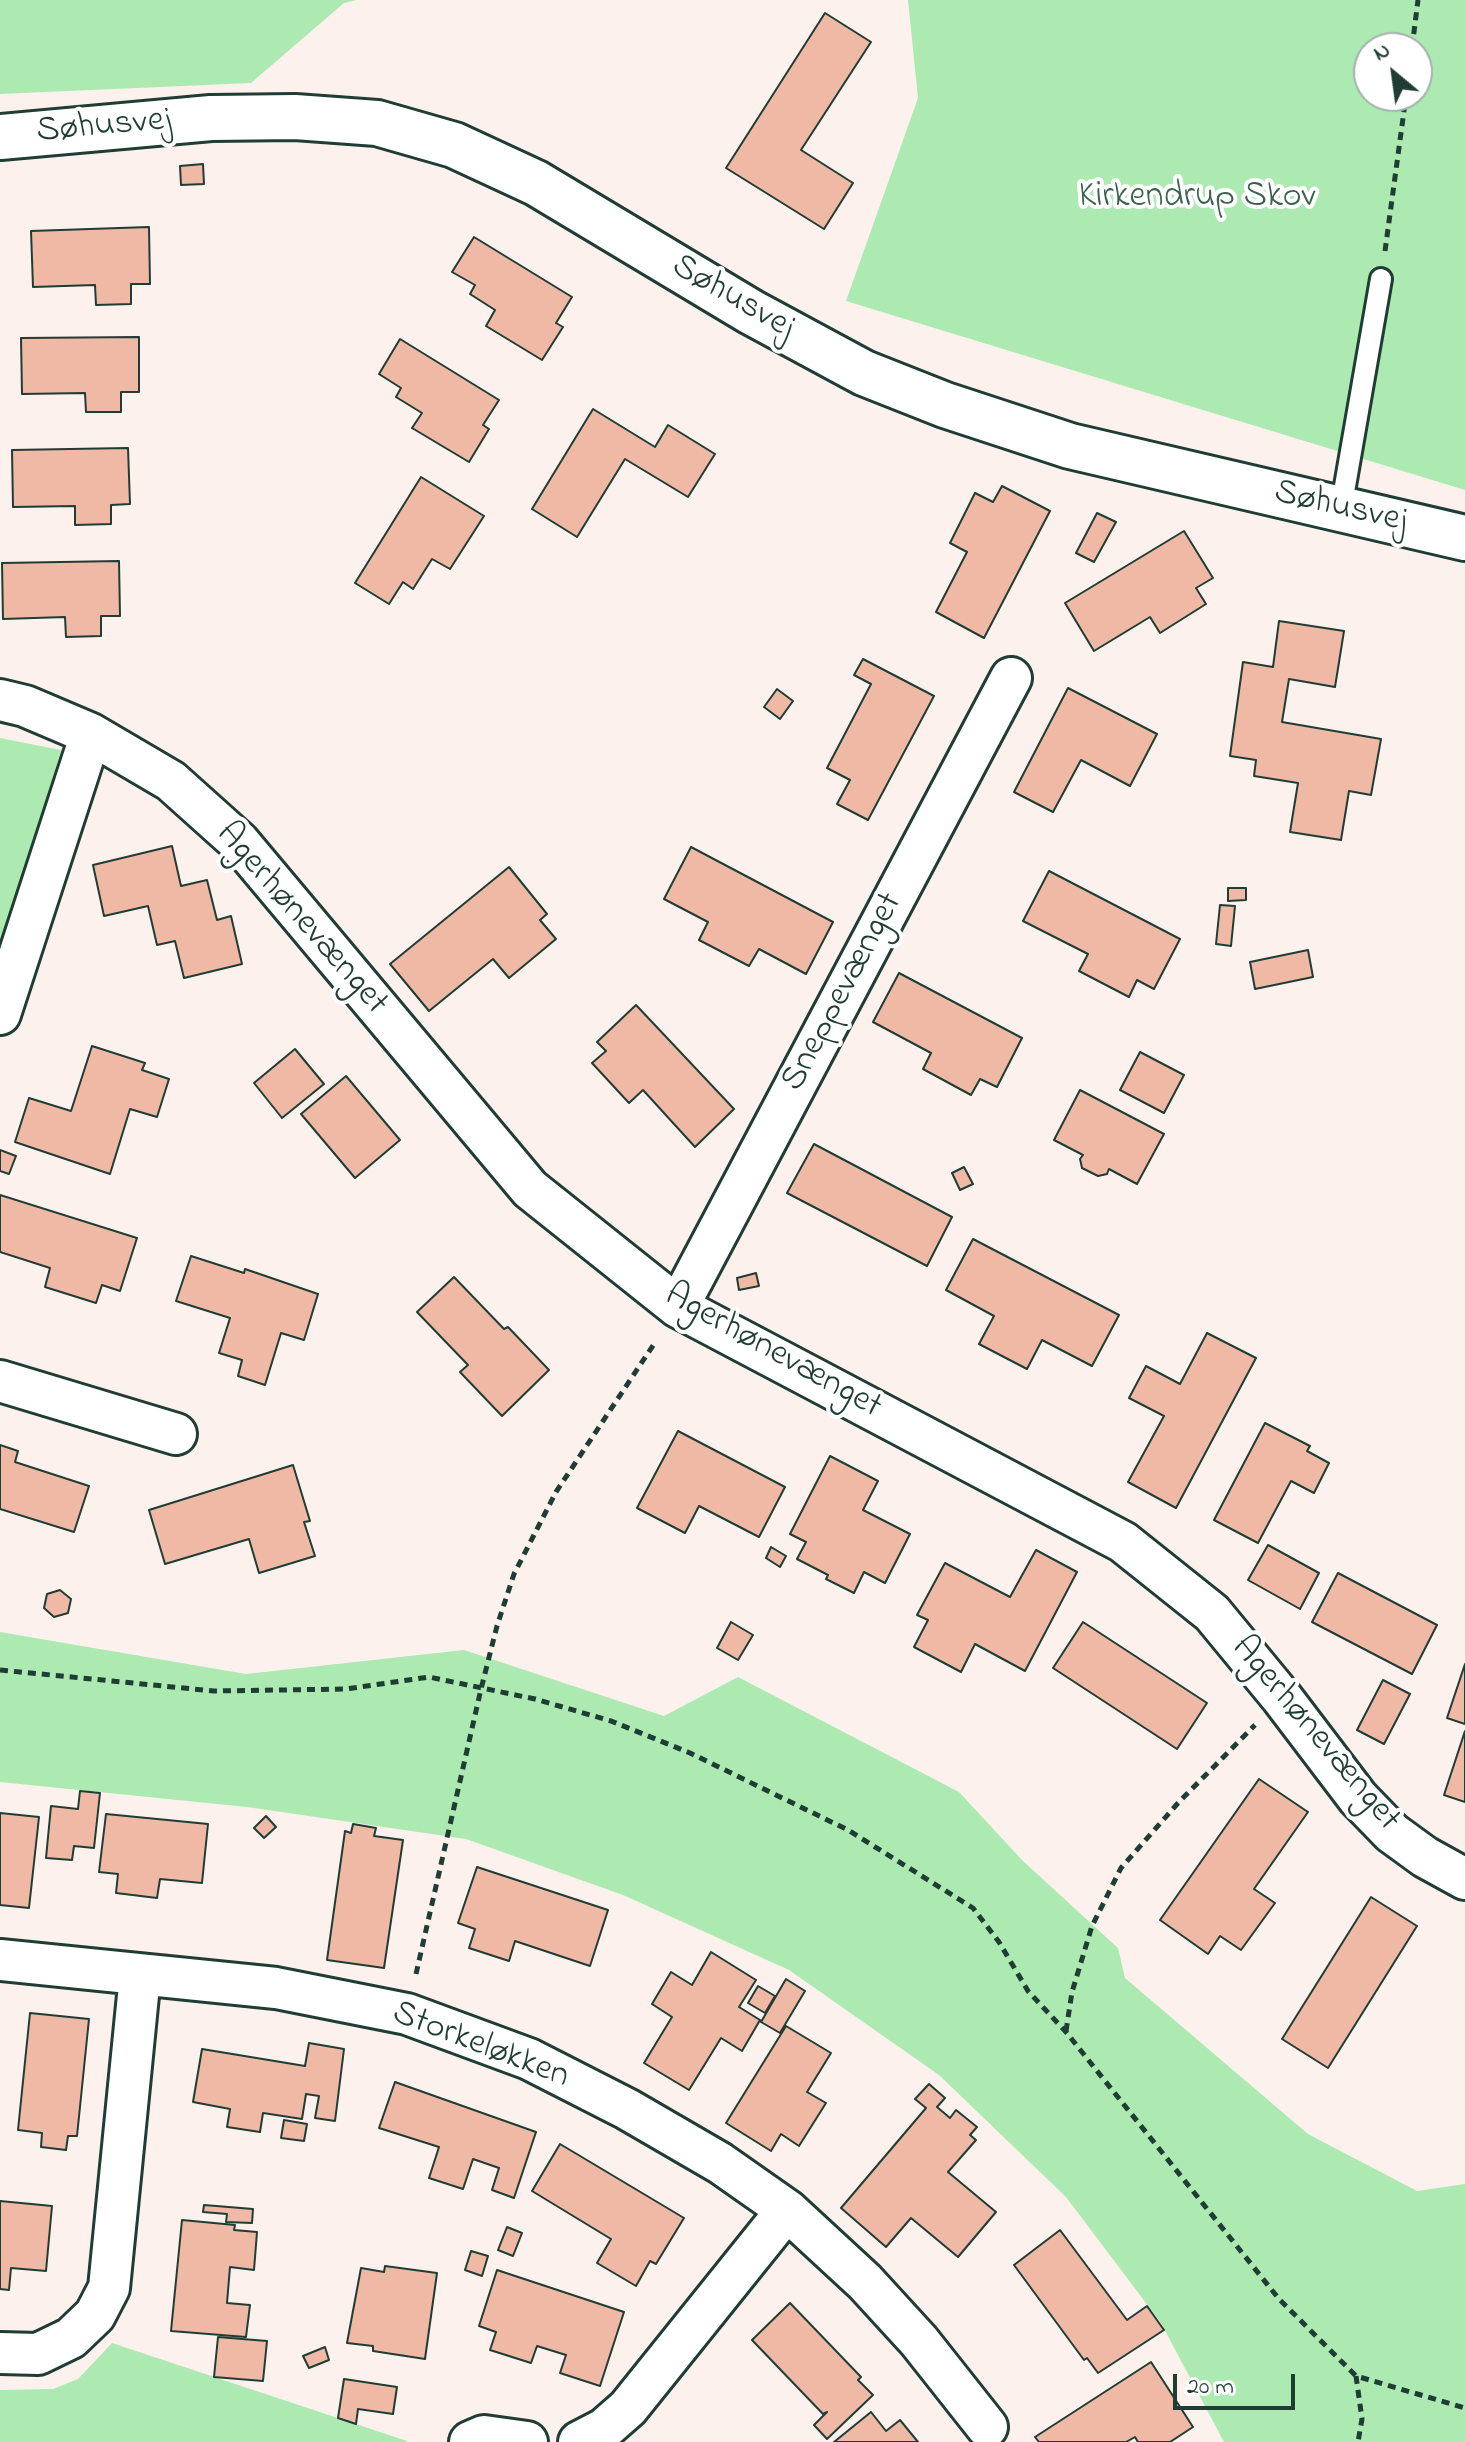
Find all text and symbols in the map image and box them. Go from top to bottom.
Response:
north arrow [1353,32,1433,112]
text: N [1368,35,1397,70]
street label: Søhusvej [35,101,173,155]
park label: Kirkendrup Skov [1079,177,1315,221]
street label: Søhusvej [663,247,801,351]
street label: Søhusvej [1269,473,1411,545]
street label: Agerhønevænget [204,815,396,1025]
street label: Sneppevænget [774,886,914,1100]
street label: Agerhønevænget [656,1276,888,1430]
street label: Agerhønevænget [1220,1629,1408,1841]
street label: Storkeløkken [385,1993,575,2101]
scale bar [1177,2358,1299,2408]
text: 20 m [1187,2370,1234,2405]

